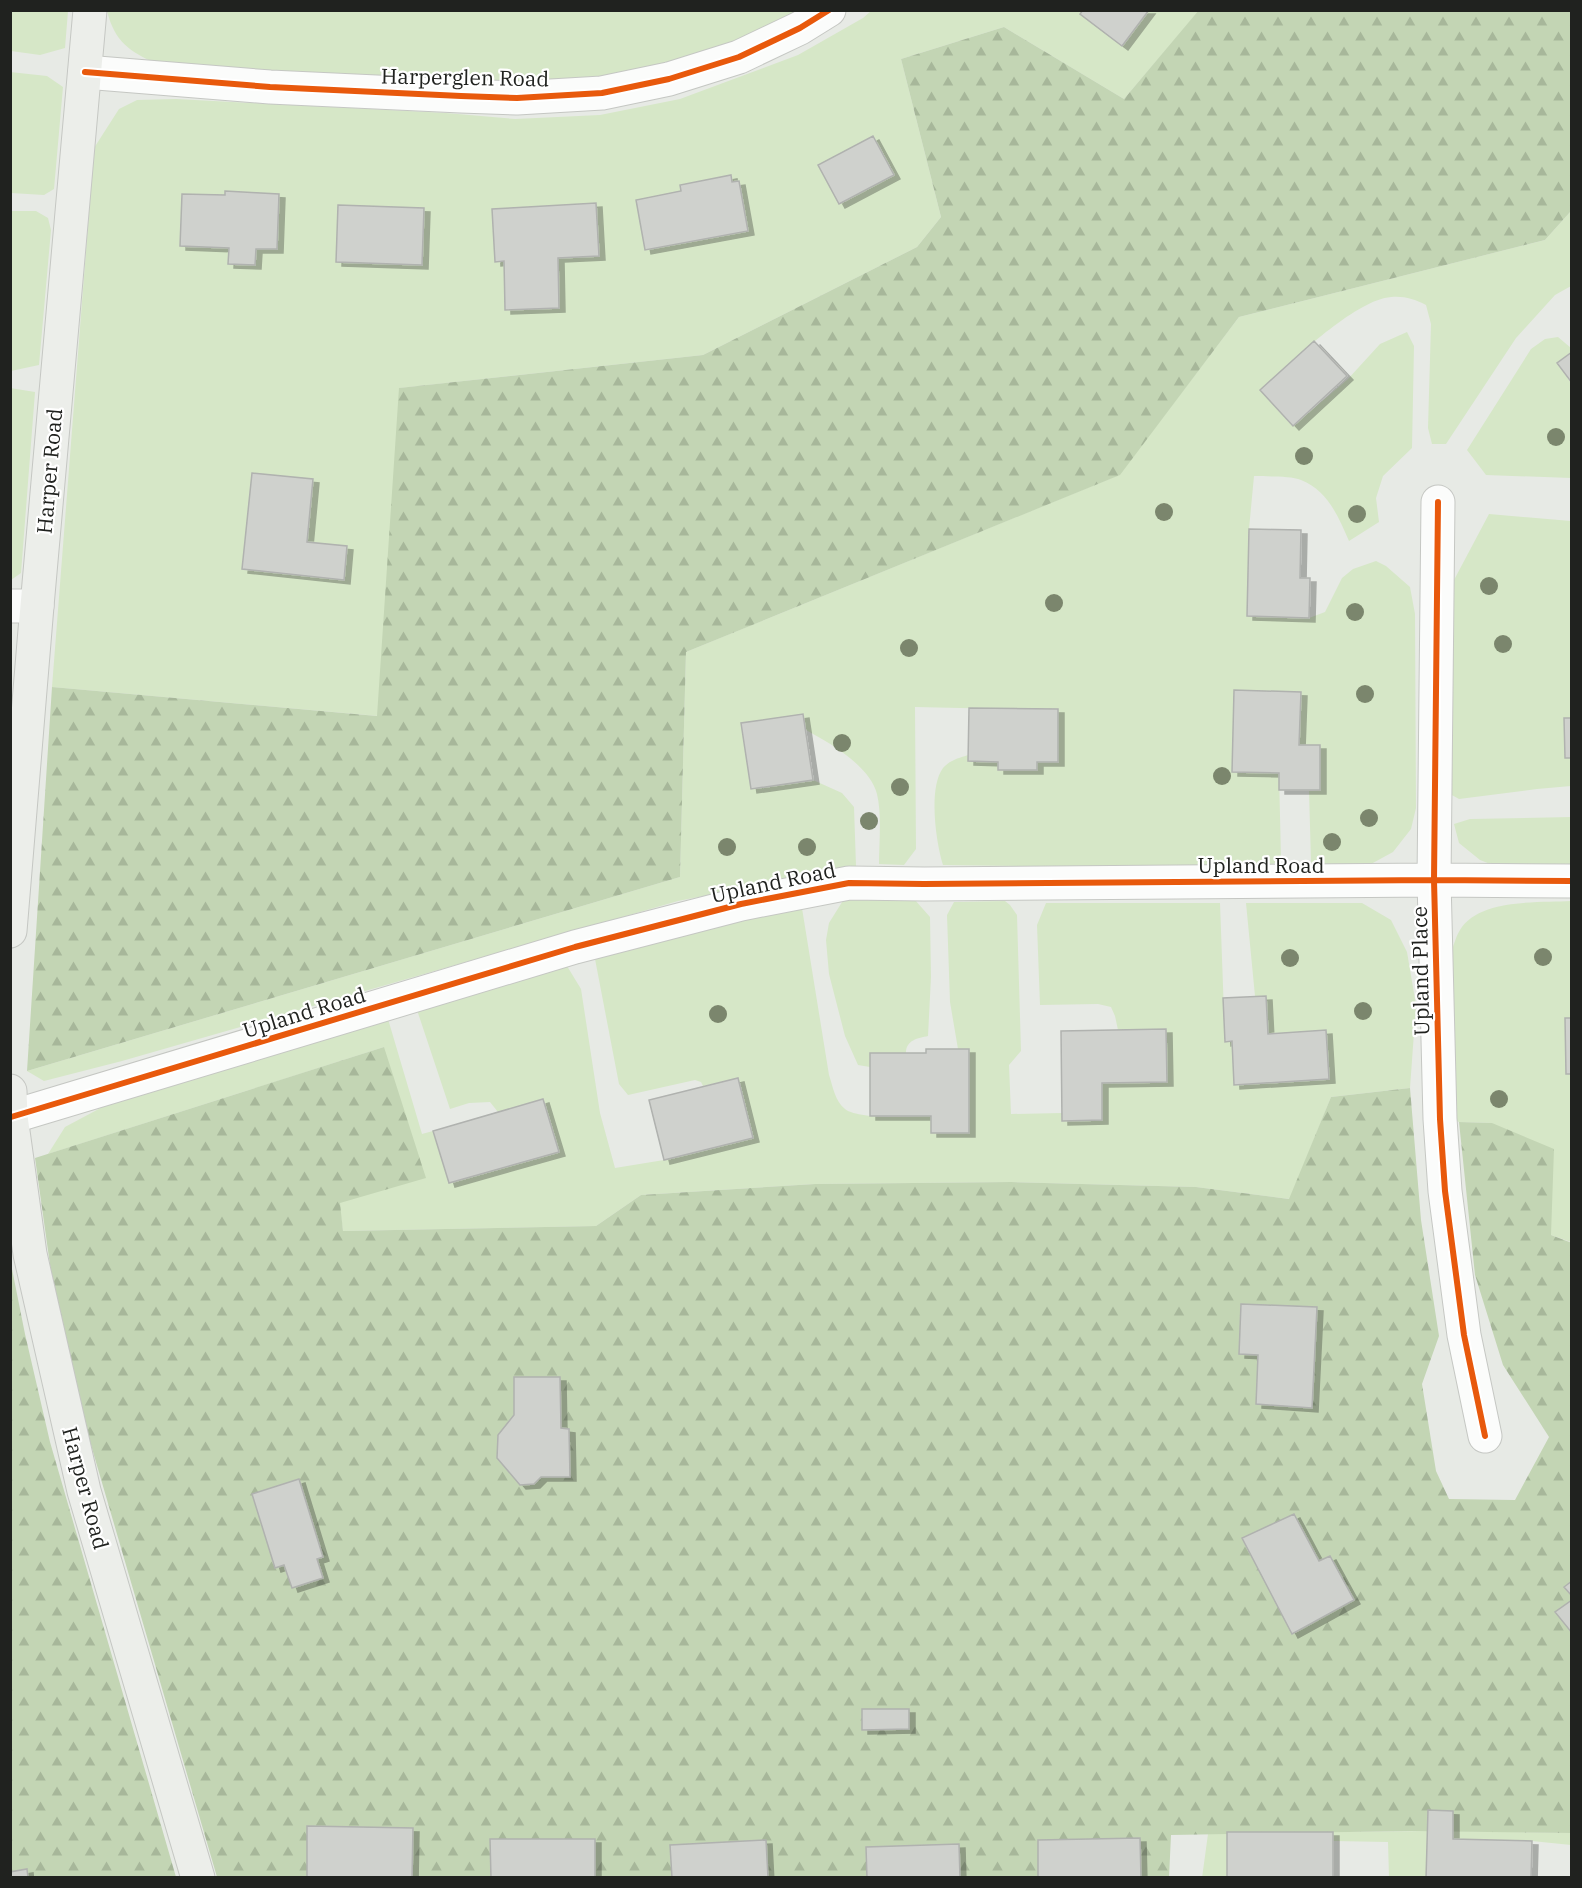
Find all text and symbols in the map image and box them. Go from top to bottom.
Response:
street label: Harperglen Road [381,62,550,92]
street label: Harper Road [30,407,68,535]
street label: Upland Road [1197,851,1325,879]
street label: Upland Road [708,855,838,909]
street label: Upland Place [1405,906,1435,1036]
street label: Upland Road [239,980,369,1044]
street label: Harper Road [56,1424,116,1553]

